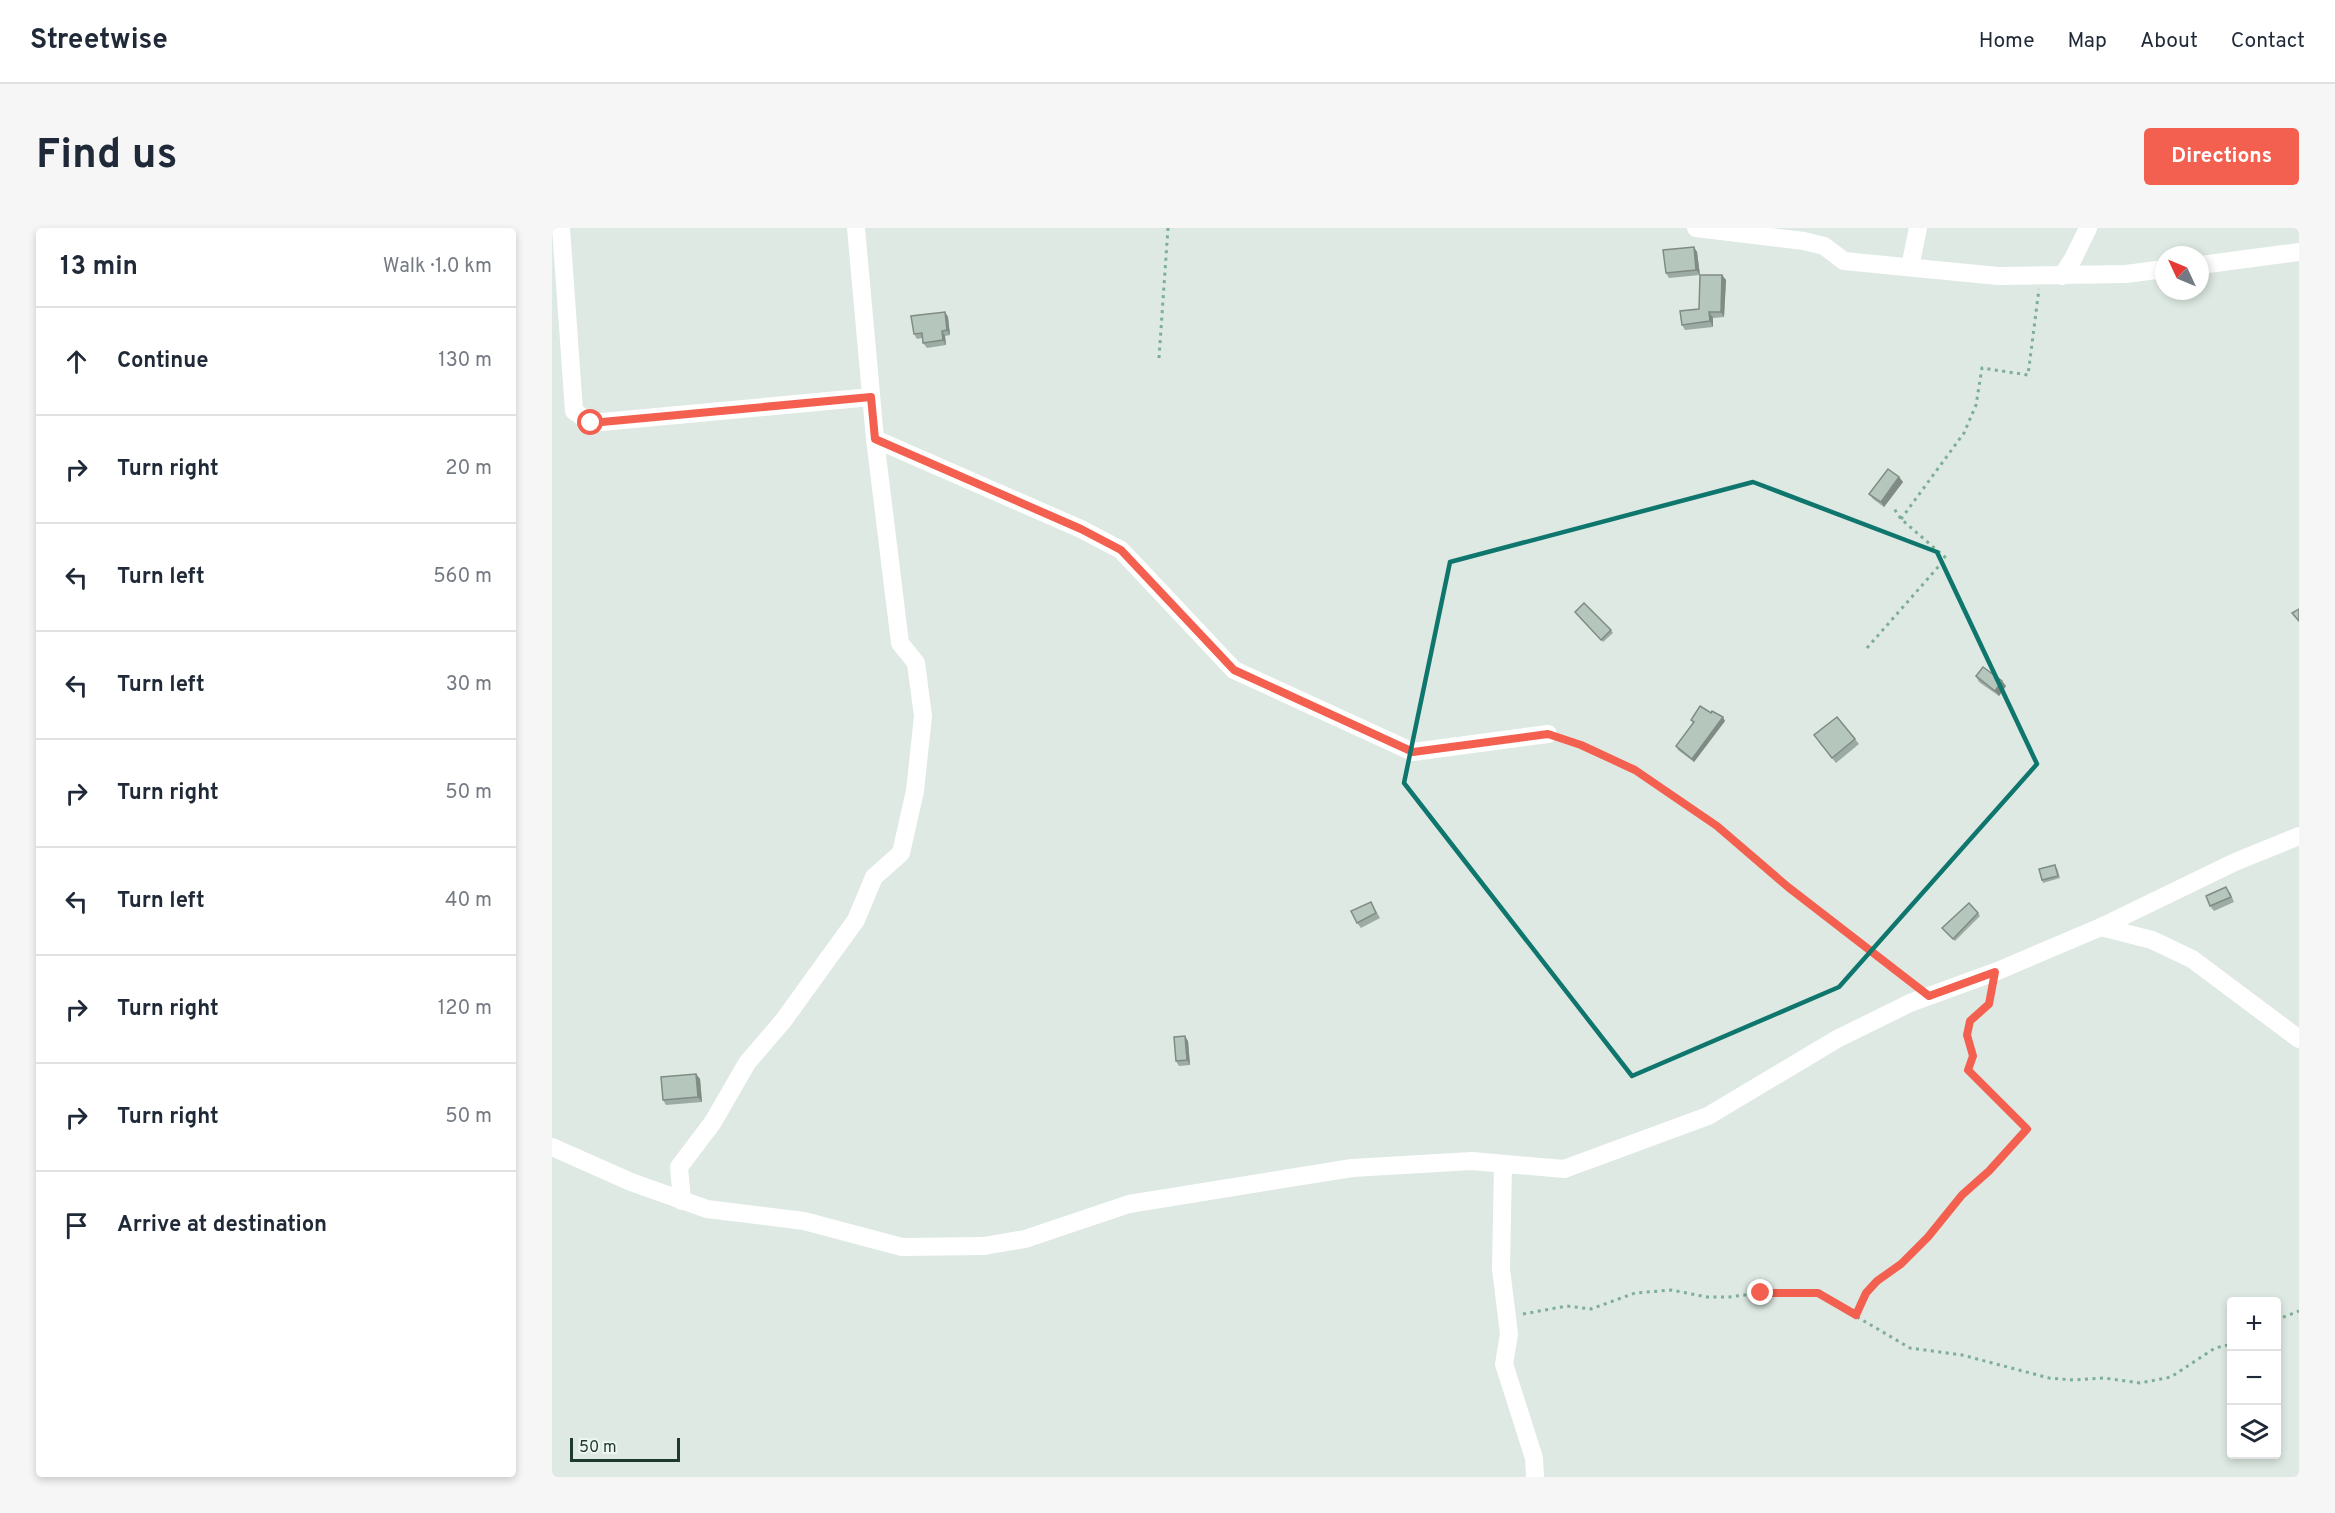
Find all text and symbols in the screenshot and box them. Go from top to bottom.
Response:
text: Streetwise [30,23,168,59]
text: Home [1979,28,2035,55]
text: Map [2068,28,2107,55]
text: About [2140,28,2198,55]
text: Contact [2231,28,2305,55]
button: Directions [2144,128,2299,185]
text: Find us [36,130,177,183]
north arrow [2155,246,2209,300]
text: 13 min [60,251,138,284]
text: Walk · 1.0 km [383,254,492,280]
icon: ahead [60,345,93,378]
text: Continue [117,348,208,375]
text: 130 m [438,348,492,374]
route start [577,409,603,435]
icon: right [60,453,93,486]
text: Turn right [117,456,219,483]
text: 20 m [445,456,492,482]
icon: left [60,561,93,594]
text: Turn left [117,564,205,591]
text: 560 m [433,564,492,590]
icon: left [60,669,93,702]
text: Turn left [117,672,205,699]
text: 30 m [446,672,492,698]
icon: right [60,777,93,810]
text: Turn right [117,780,219,807]
text: 50 m [445,780,492,806]
icon: left [60,885,93,918]
text: Turn left [117,888,205,915]
text: 40 m [445,888,492,914]
icon: right [60,993,93,1026]
text: Turn right [117,996,219,1023]
text: 120 m [438,996,492,1022]
icon: right [60,1101,93,1134]
text: Turn right [117,1104,219,1131]
text: 50 m [445,1104,492,1130]
icon: arrive [60,1209,93,1242]
text: Arrive at destination [117,1212,327,1239]
route end [1747,1279,1773,1305]
map controls [2227,1297,2281,1459]
button: + [2227,1297,2281,1351]
button: − [2227,1351,2281,1405]
button: layers [2227,1405,2281,1459]
scale bar [570,1435,680,1462]
text: 50 m [579,1438,617,1458]

